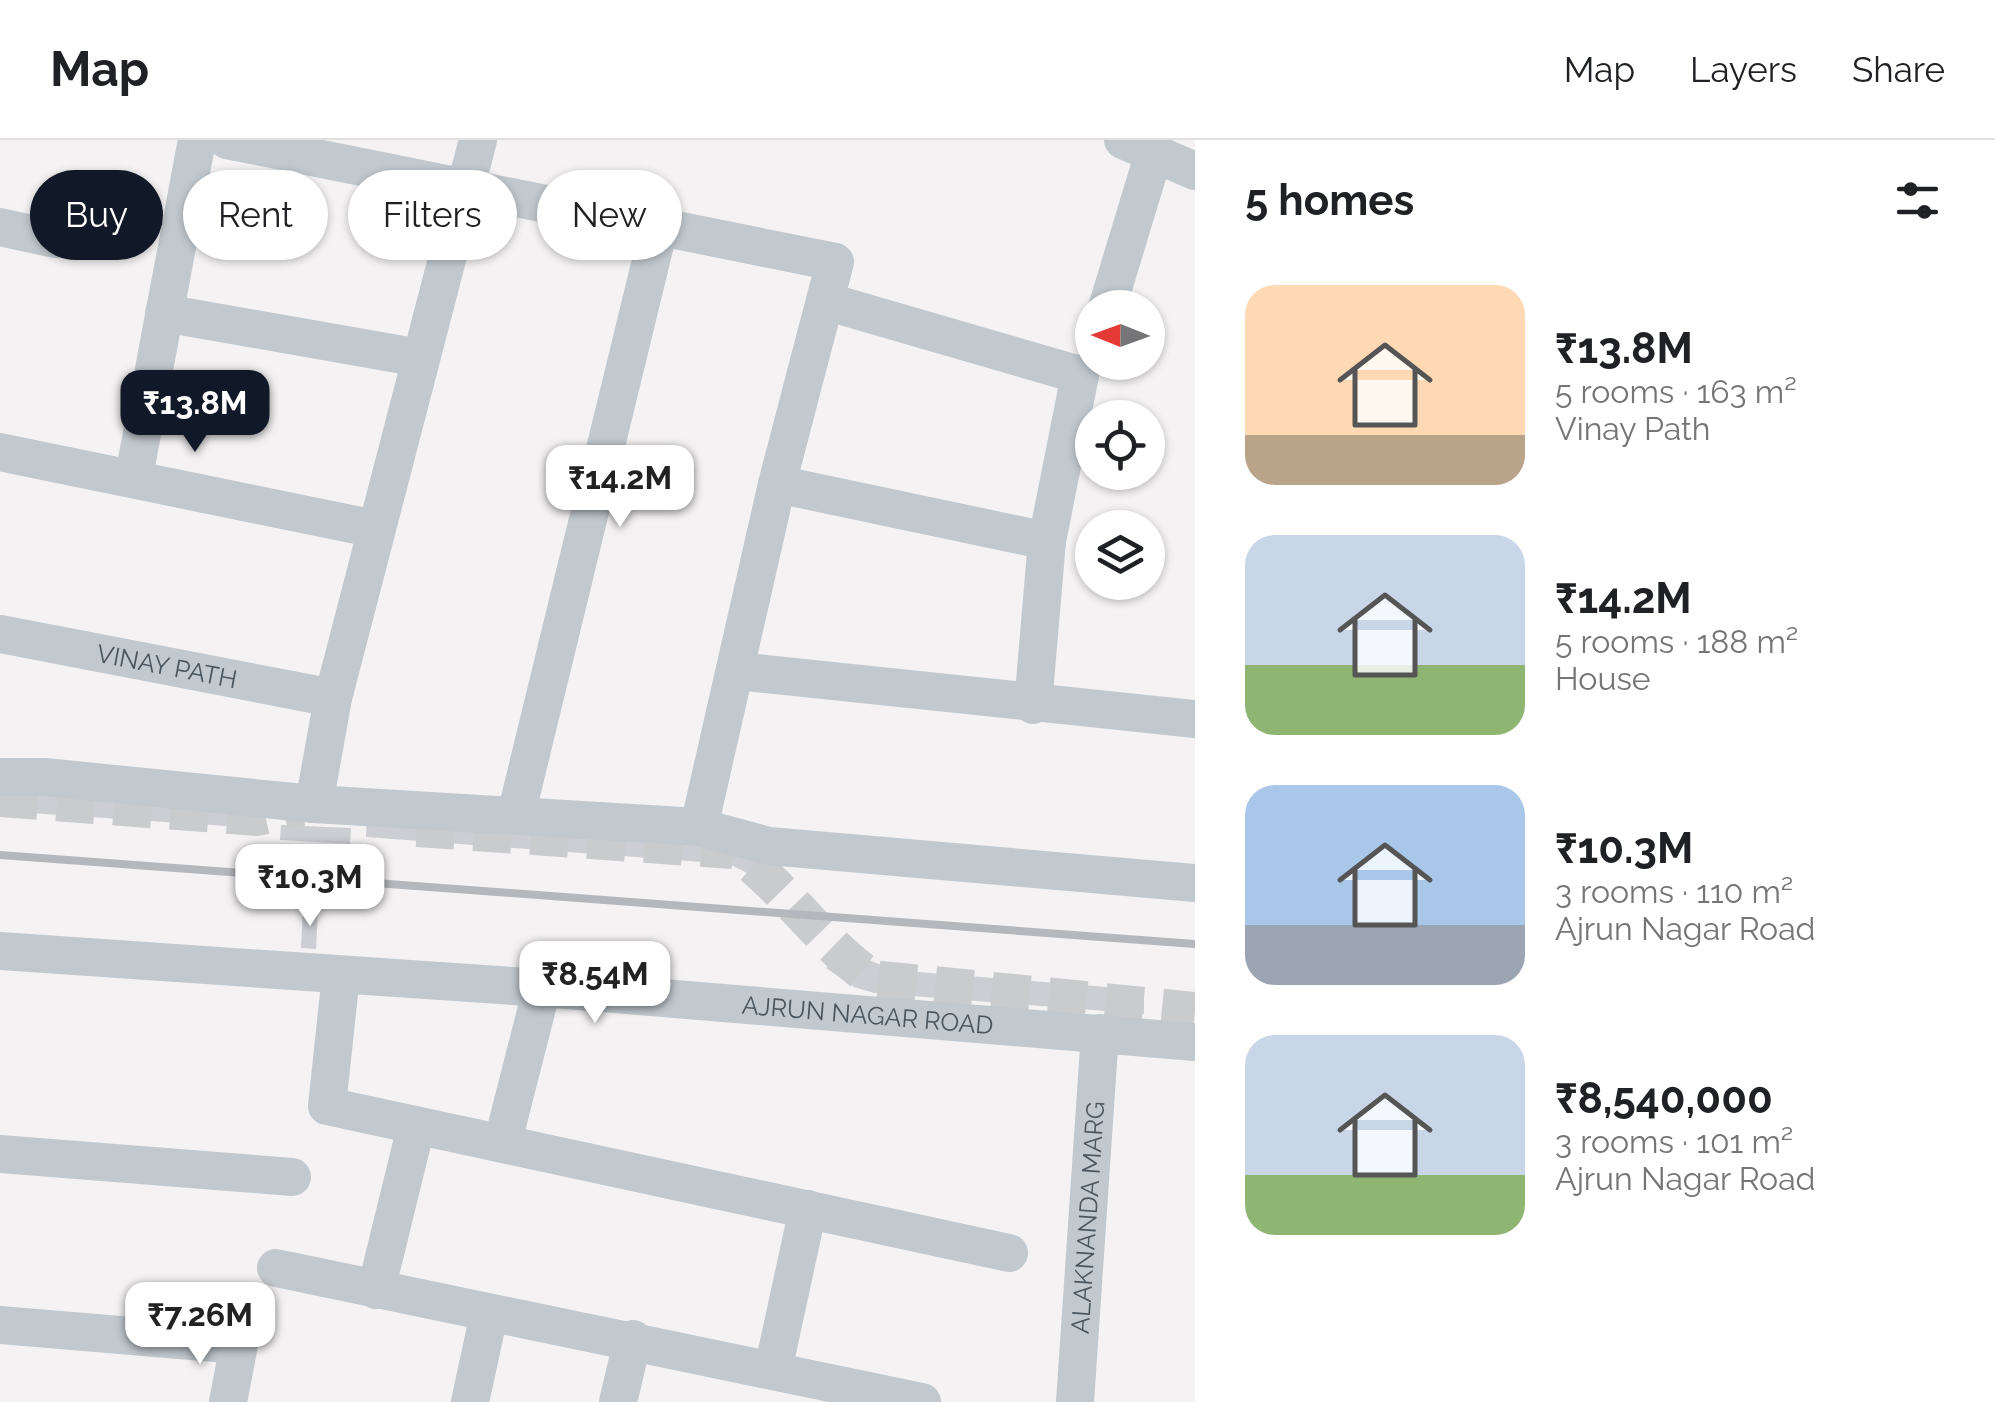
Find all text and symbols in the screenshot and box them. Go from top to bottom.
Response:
text: Map [50,41,149,97]
text: Map [1564,49,1635,90]
text: Layers [1690,49,1797,90]
text: Share [1852,49,1945,90]
chip: Buy [30,170,163,260]
chip: Rent [183,170,328,260]
chip: Filters [348,170,517,260]
chip: New [537,170,682,260]
icon: filters [1890,173,1945,228]
text: 5 homes [1245,176,1414,225]
north arrow [1075,290,1165,380]
map controls [1075,290,1165,600]
text: ₹13.8M [1555,324,1693,373]
icon: home [1325,325,1445,445]
pin: ₹13.8M [114,370,276,455]
text: 5 rooms · 163 m² [1555,373,1797,410]
text: ₹13.8M [143,384,248,421]
button: locate [1075,400,1165,490]
text: Vinay Path [1555,410,1710,447]
pin: ₹14.2M [539,445,701,530]
text: ₹14.2M [568,459,672,496]
button: layers [1075,510,1165,600]
text: ₹14.2M [1555,574,1692,623]
icon: home [1325,575,1445,695]
text: 5 rooms · 188 m² [1555,623,1798,660]
street label: VINAY PATH [94,638,240,694]
text: House [1555,660,1651,697]
text: ₹10.3M [1555,824,1693,873]
icon: home [1325,825,1445,945]
pin: ₹10.3M [229,844,391,929]
text: ₹10.3M [257,858,363,895]
text: 3 rooms · 110 m² [1555,873,1793,910]
text: Ajrun Nagar Road [1555,910,1816,947]
pin: ₹8.54M [514,941,676,1026]
text: ₹8.54M [541,955,649,992]
street label: AJRUN NAGAR ROAD [741,990,995,1040]
text: ₹8,540,000 [1555,1074,1773,1123]
icon: home [1325,1075,1445,1195]
street label: ALAKNANDA MARG [1065,1100,1110,1335]
text: 3 rooms · 101 m² [1555,1123,1793,1160]
text: Ajrun Nagar Road [1555,1160,1816,1197]
pin: ₹7.26M [119,1282,281,1367]
text: ₹7.26M [147,1296,253,1333]

